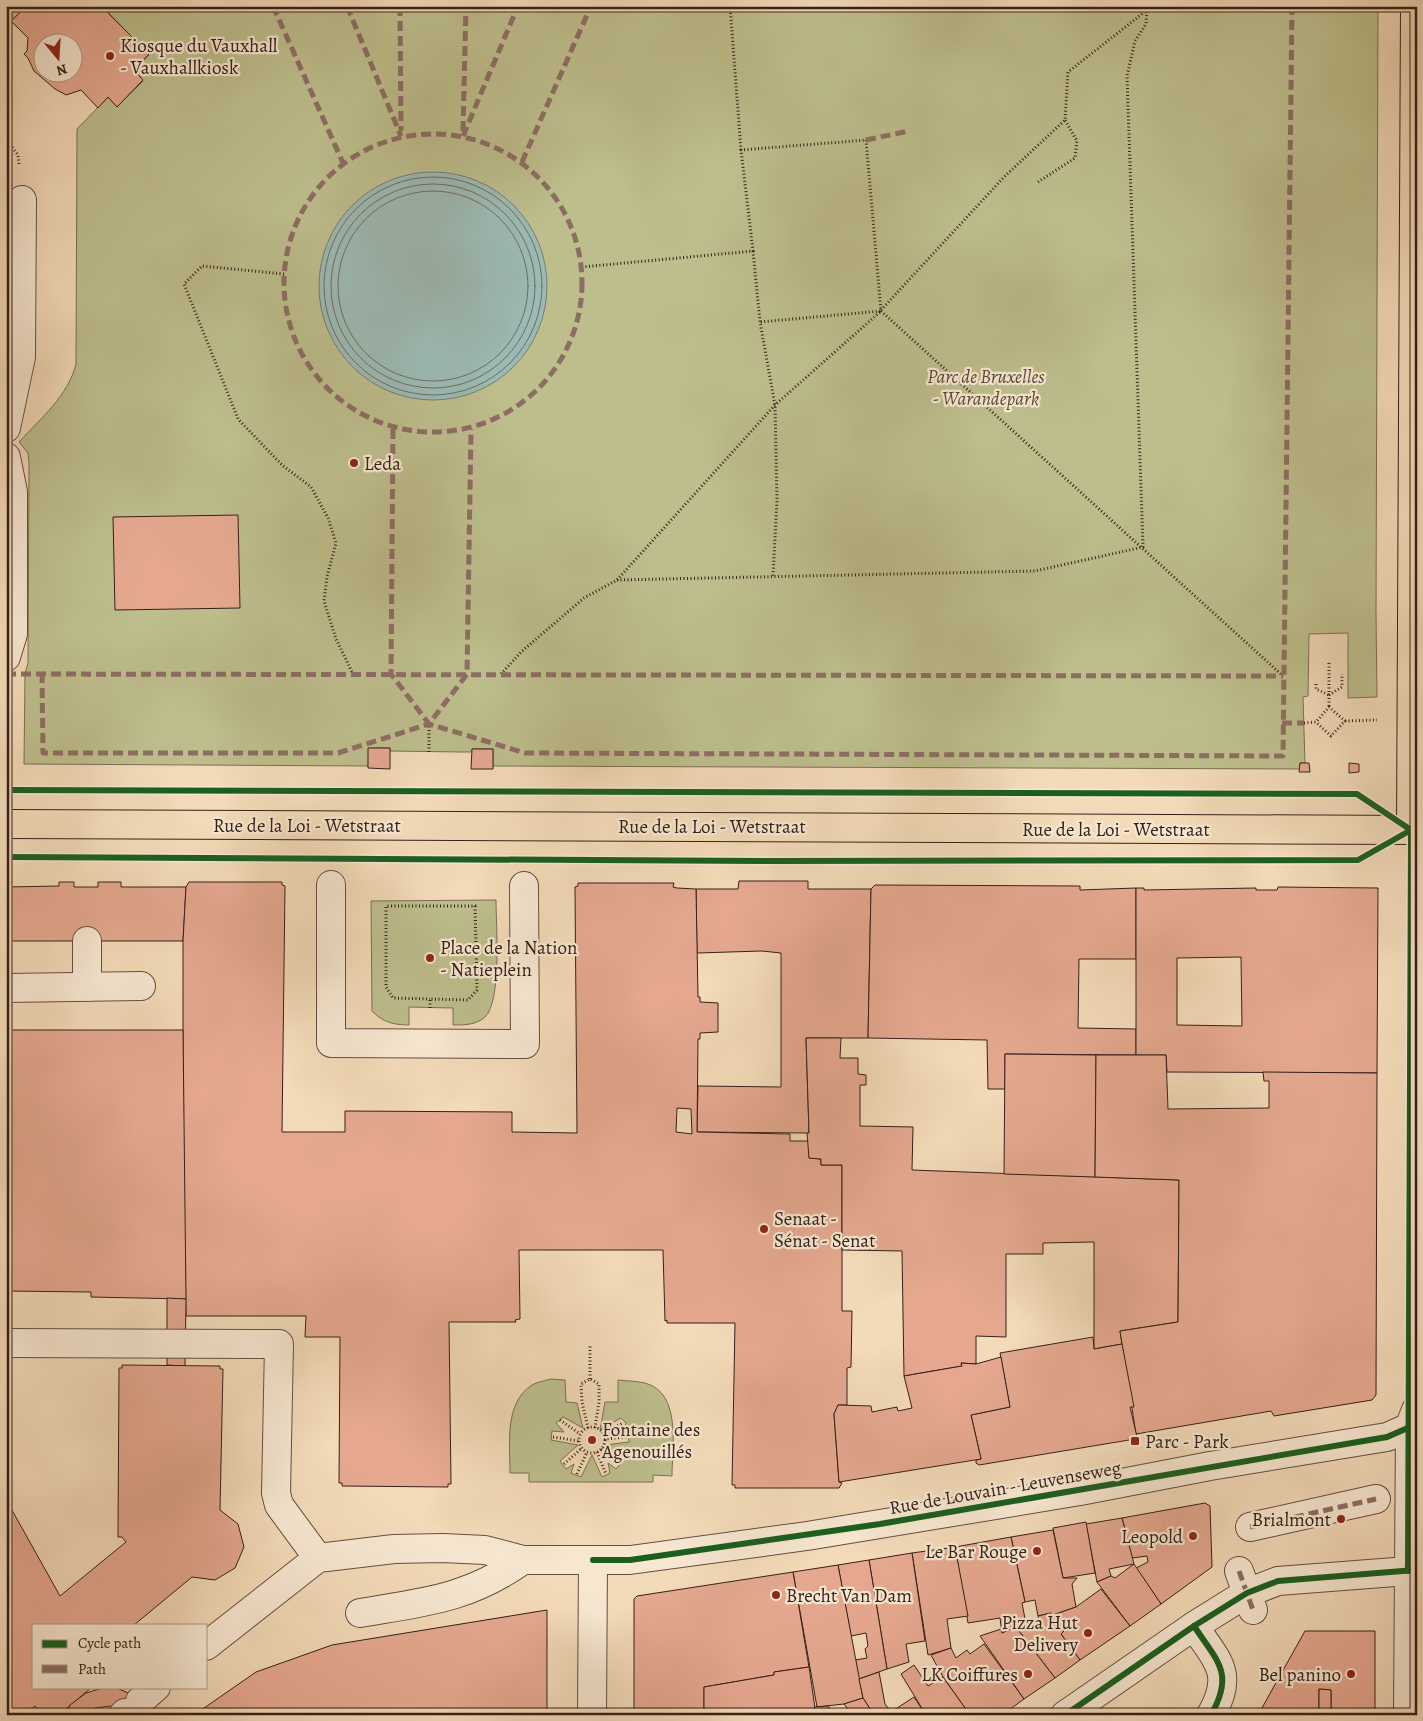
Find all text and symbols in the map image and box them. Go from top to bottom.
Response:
north arrow [32,32,82,82]
place label: Kiosque du Vauxhall - Vauxhallkiosk [120,33,278,81]
marker: Kiosque du Vauxhall - Vauxhallkiosk [104,50,116,62]
text: N [54,59,70,80]
park label: Parc de Bruxelles - Warandepark [927,364,1045,412]
place label: Leda [364,451,401,477]
marker: Leda [348,457,360,469]
street label: Rue de la Loi - Wetstraat [213,813,401,839]
street label: Rue de la Loi - Wetstraat [618,814,806,840]
street label: Rue de la Loi - Wetstraat [1022,817,1210,843]
place label: Place de la Nation - Natieplein [440,935,577,983]
marker: Place de la Nation - Natieplein [424,952,436,964]
place label: Senaat - Sénat - Senat [774,1206,875,1254]
marker: Senaat - Sénat - Senat [758,1223,770,1235]
place label: Fontaine des Agenouillés [601,1417,700,1465]
place label: Parc - Park [1145,1429,1229,1455]
marker: Fontaine des Agenouillés [586,1434,598,1446]
marker: Parc - Park [1129,1435,1141,1447]
street label: Rue de Louvain - Leuvenseweg [887,1455,1124,1521]
place label: Brialmont [1252,1507,1331,1533]
marker: Brialmont [1335,1513,1347,1525]
place label: Leopold [1121,1524,1184,1550]
marker: Leopold [1187,1530,1199,1542]
place label: Le Bar Rouge [925,1539,1027,1565]
marker: Le Bar Rouge [1031,1545,1043,1557]
place label: Brecht Van Dam [786,1583,912,1609]
marker: Brecht Van Dam [770,1589,782,1601]
place label: Pizza Hut Delivery [1001,1610,1079,1658]
legend [32,1624,208,1688]
marker: Pizza Hut Delivery [1082,1627,1094,1639]
text: Cycle path [78,1633,141,1653]
text: Path [78,1659,106,1679]
place label: LK Coiffures [921,1662,1018,1688]
place label: Bel panino [1258,1662,1341,1688]
marker: LK Coiffures [1022,1668,1034,1680]
marker: Bel panino [1345,1668,1357,1680]

